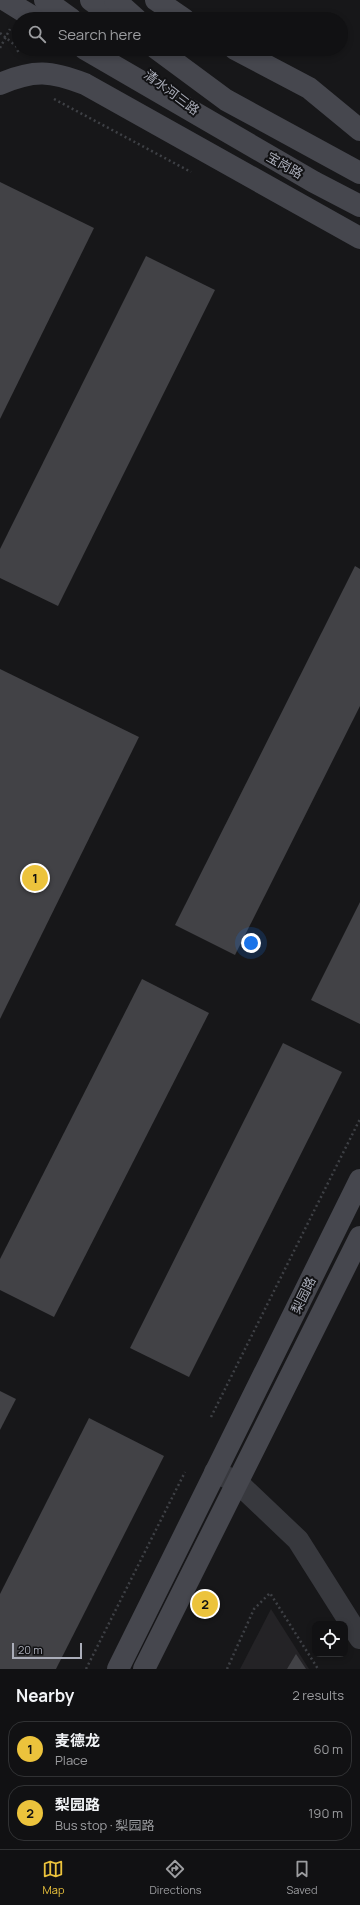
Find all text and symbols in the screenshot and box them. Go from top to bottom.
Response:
search box [12,12,348,56]
icon: search [26,23,48,45]
text: Search here [58,24,141,45]
street label: 清水河三路 [141,65,203,119]
street label: 宝岗路 [264,147,306,183]
pin: 1 [22,863,48,893]
your location [241,933,261,953]
street label: 梨园路 [286,1274,320,1316]
pin: 2 [192,1589,218,1619]
map controls [312,1621,348,1657]
button: locate [312,1621,348,1657]
scale bar [12,1641,82,1660]
text: 20 m [18,1642,43,1657]
text: Nearby [16,1684,74,1707]
text: 2 results [292,1686,344,1704]
text: 麦德龙 [55,1730,100,1751]
text: 1 [27,1740,33,1758]
text: 60 m [313,1740,343,1758]
text: Place [55,1751,88,1769]
text: 梨园路 [55,1794,100,1815]
text: 2 [26,1804,34,1822]
text: 190 m [308,1804,343,1822]
text: Bus stop · 梨园路 [55,1816,154,1834]
tab: Map [42,1858,64,1897]
tab: Directions [149,1858,202,1897]
tab: Saved [287,1858,318,1897]

